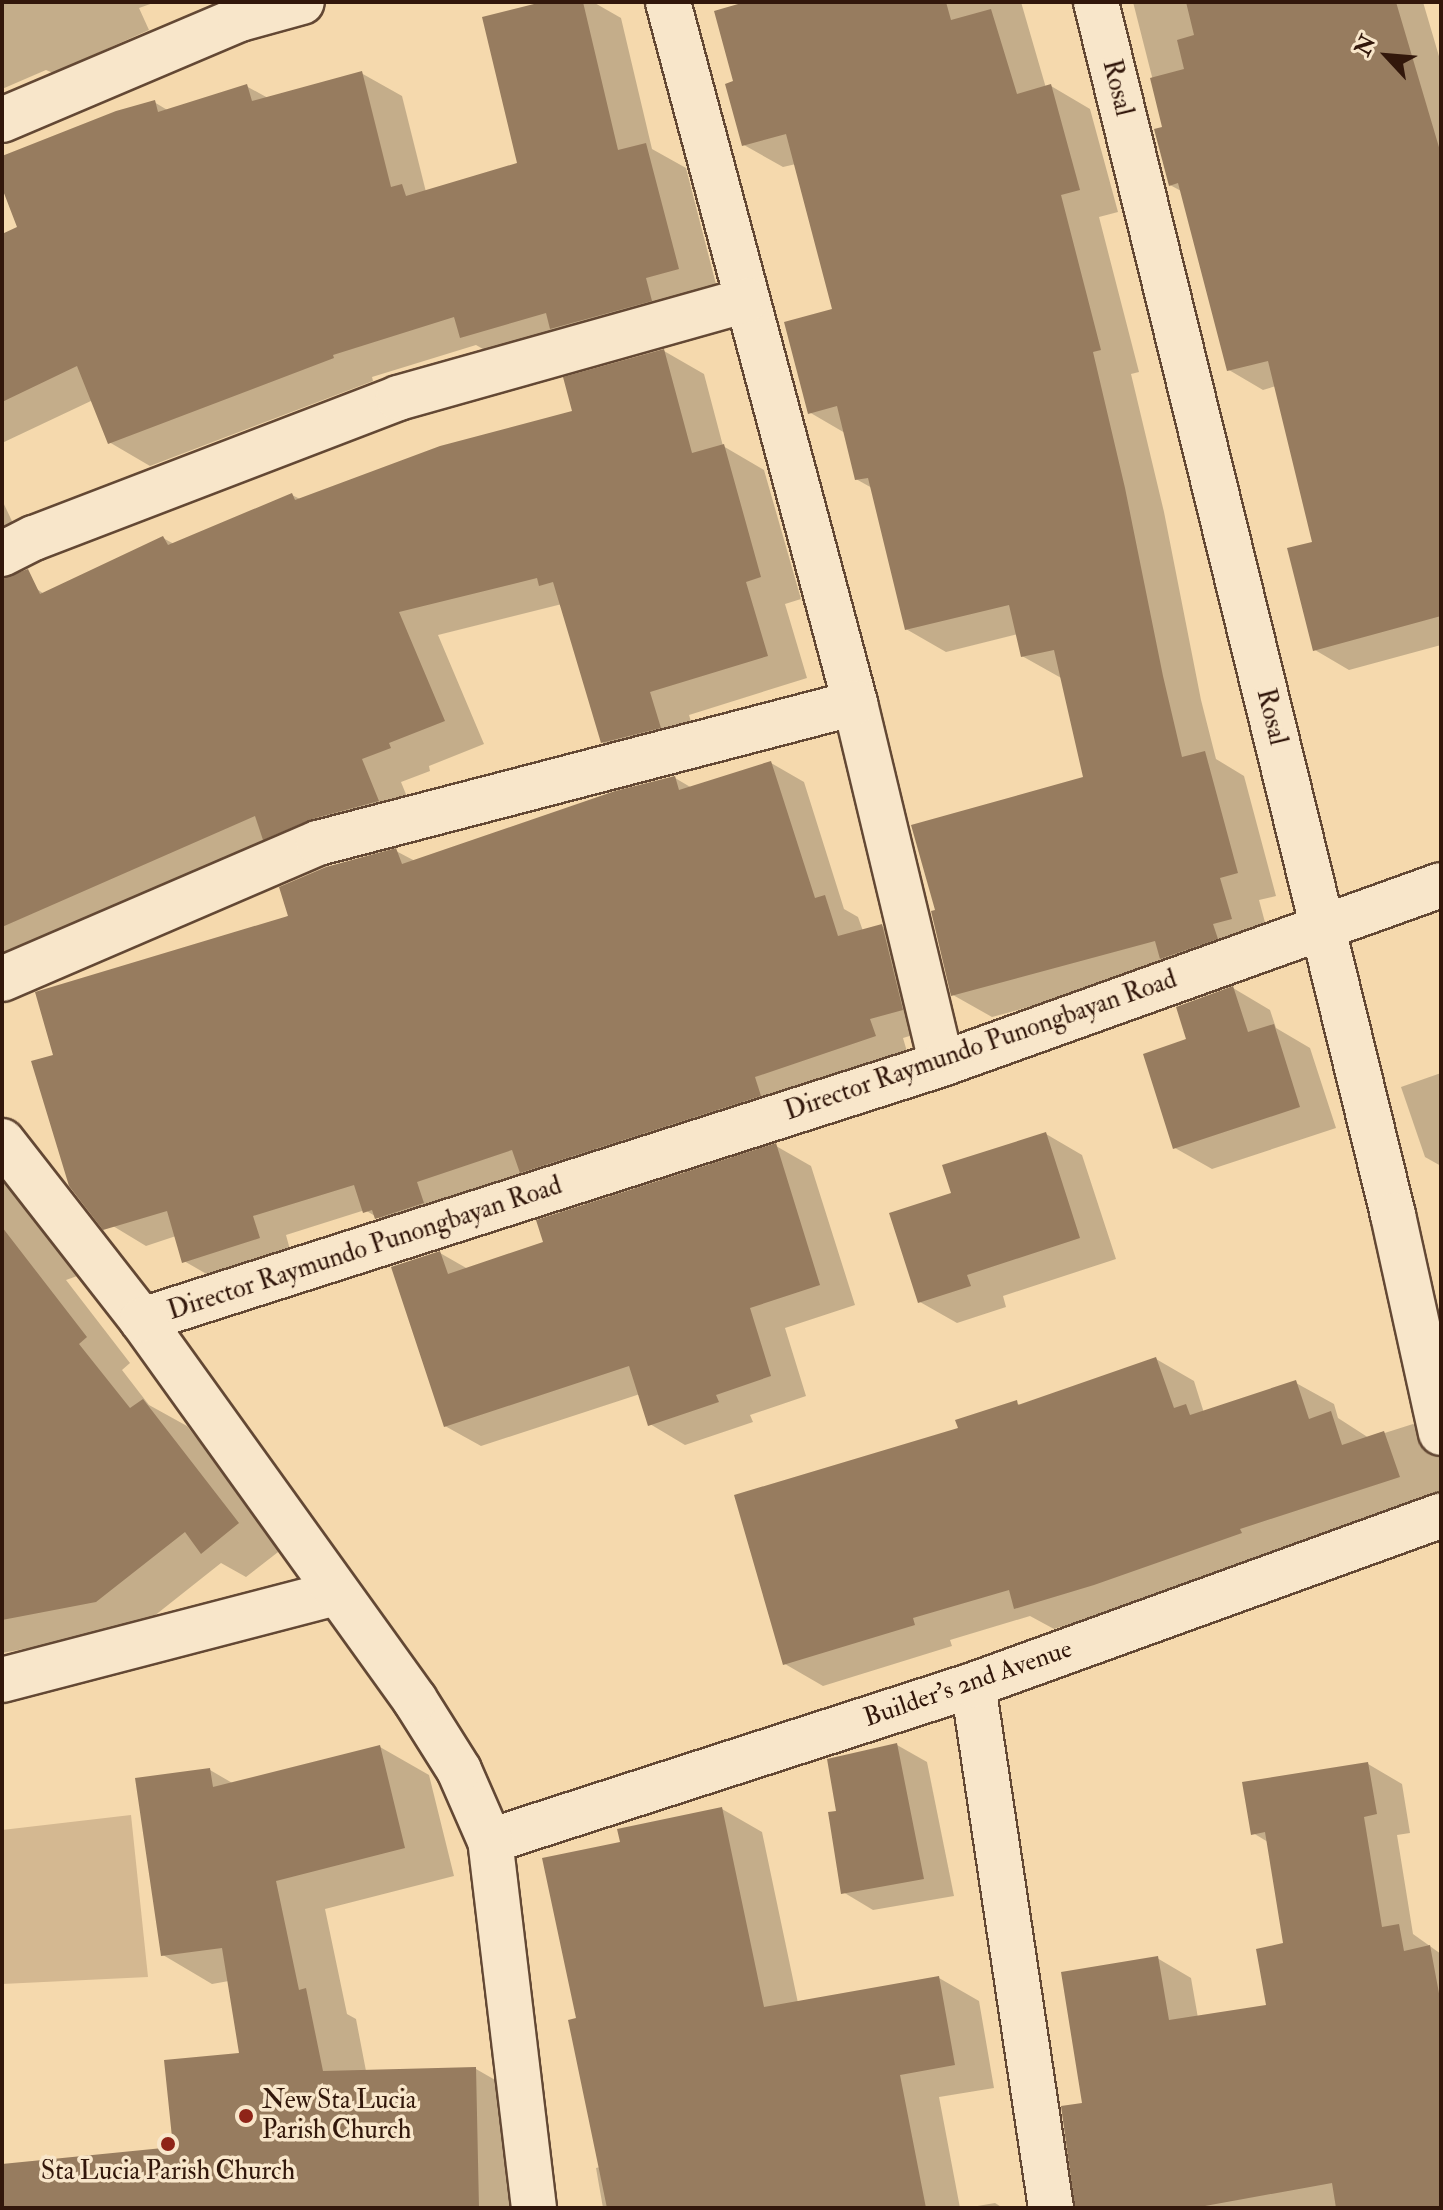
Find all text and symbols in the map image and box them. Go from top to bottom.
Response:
north arrow [1347,16,1427,96]
text: N [1349,30,1382,60]
street label: Rosal [1095,57,1139,119]
street label: Rosal [1249,686,1293,748]
street label: Director Raymundo Punongbayan Road [781,964,1181,1128]
street label: Director Raymundo Punongbayan Road [164,1170,566,1328]
street label: Builder's 2nd Avenue [860,1634,1076,1734]
place label: New Sta Lucia Parish Church [262,2085,417,2146]
marker: New Sta Lucia Parish Church [237,2107,255,2125]
marker: Sta Lucia Parish Church [159,2135,177,2153]
place label: Sta Lucia Parish Church [41,2156,295,2188]

